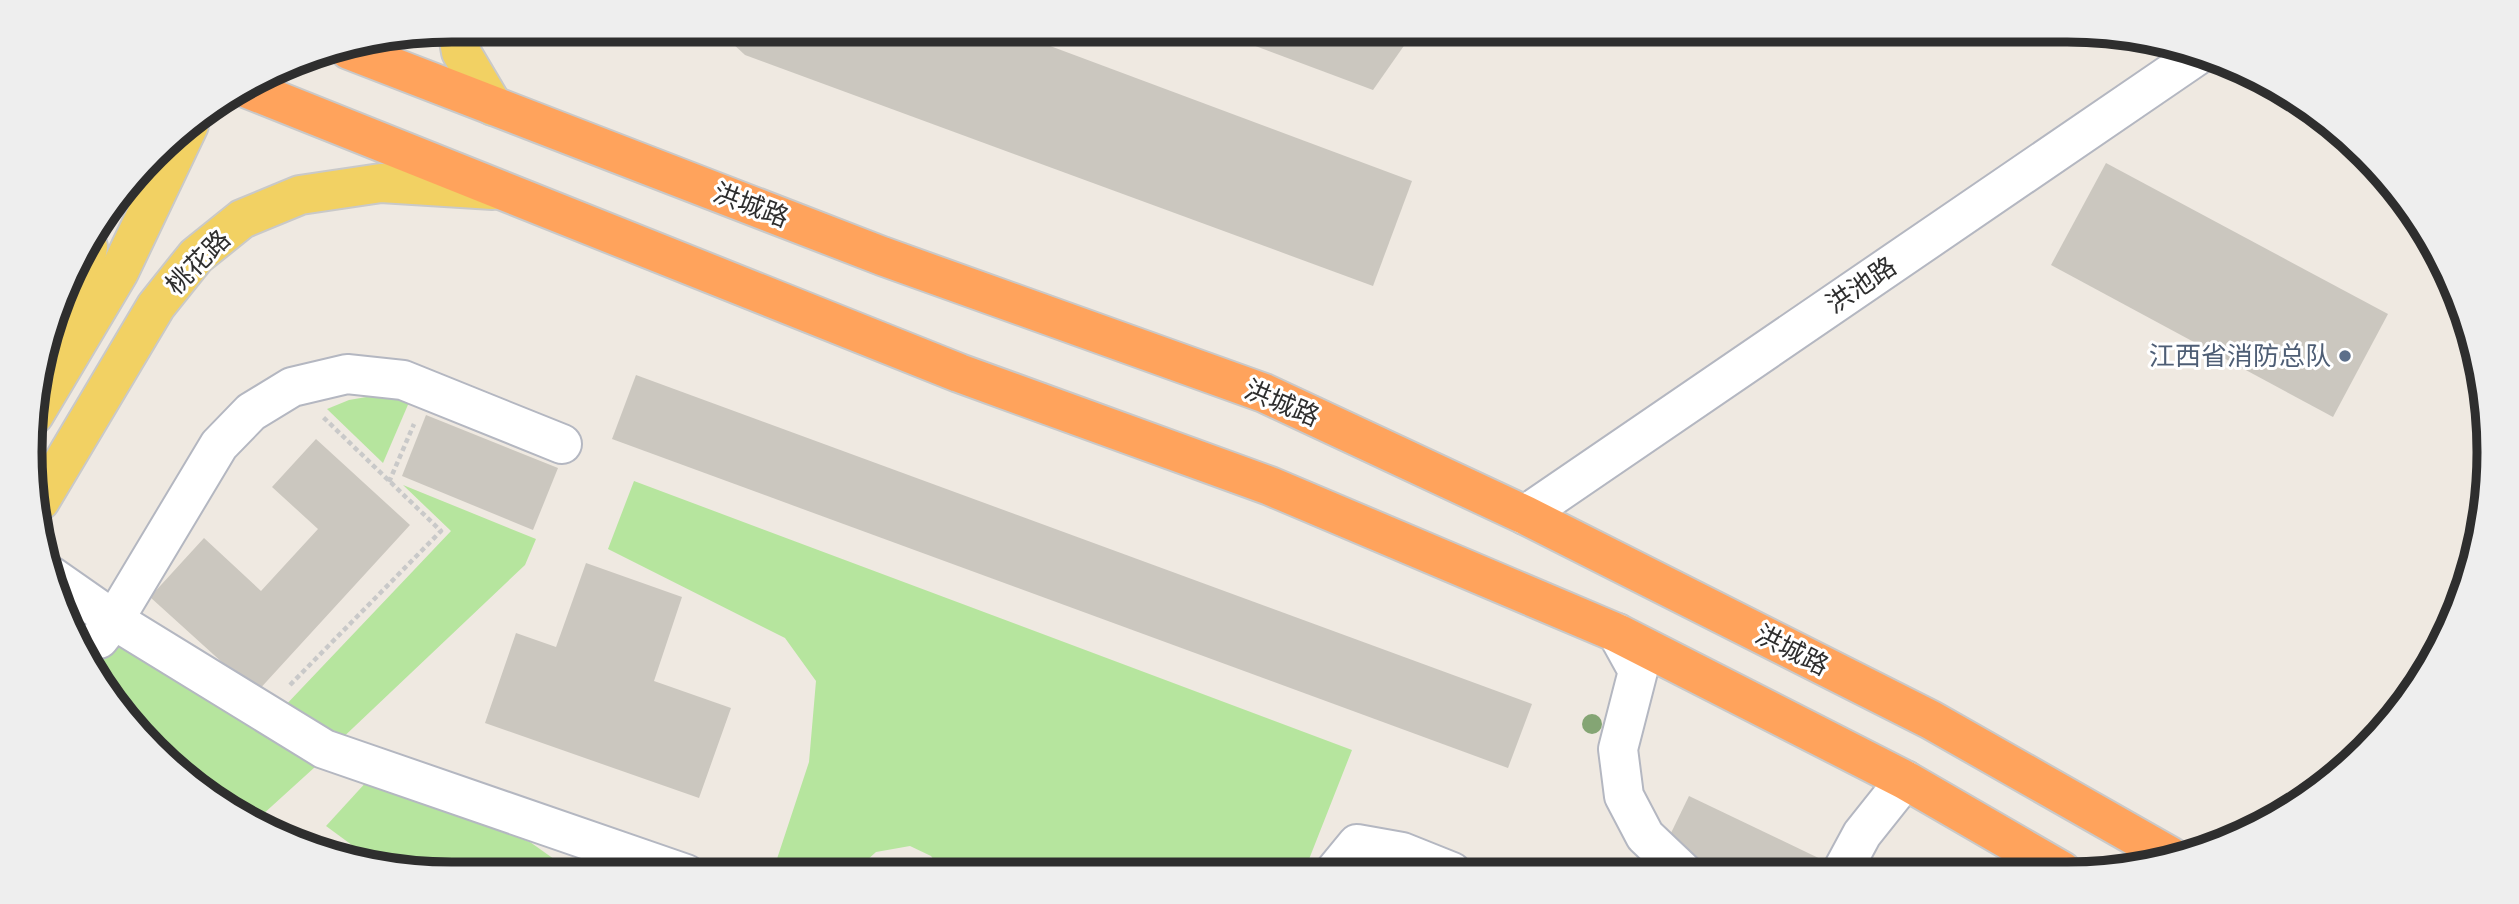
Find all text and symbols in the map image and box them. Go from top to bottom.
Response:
street label: 洪城路 [708,172,795,237]
street label: 桃花路 [156,220,239,303]
street label: 洪池路 [1817,247,1904,323]
place label: 江西省消防总队 [2149,336,2331,375]
marker: 江西省消防总队 [2337,348,2353,364]
street label: 洪城路 [1239,369,1326,436]
street label: 洪城路 [1749,614,1836,685]

